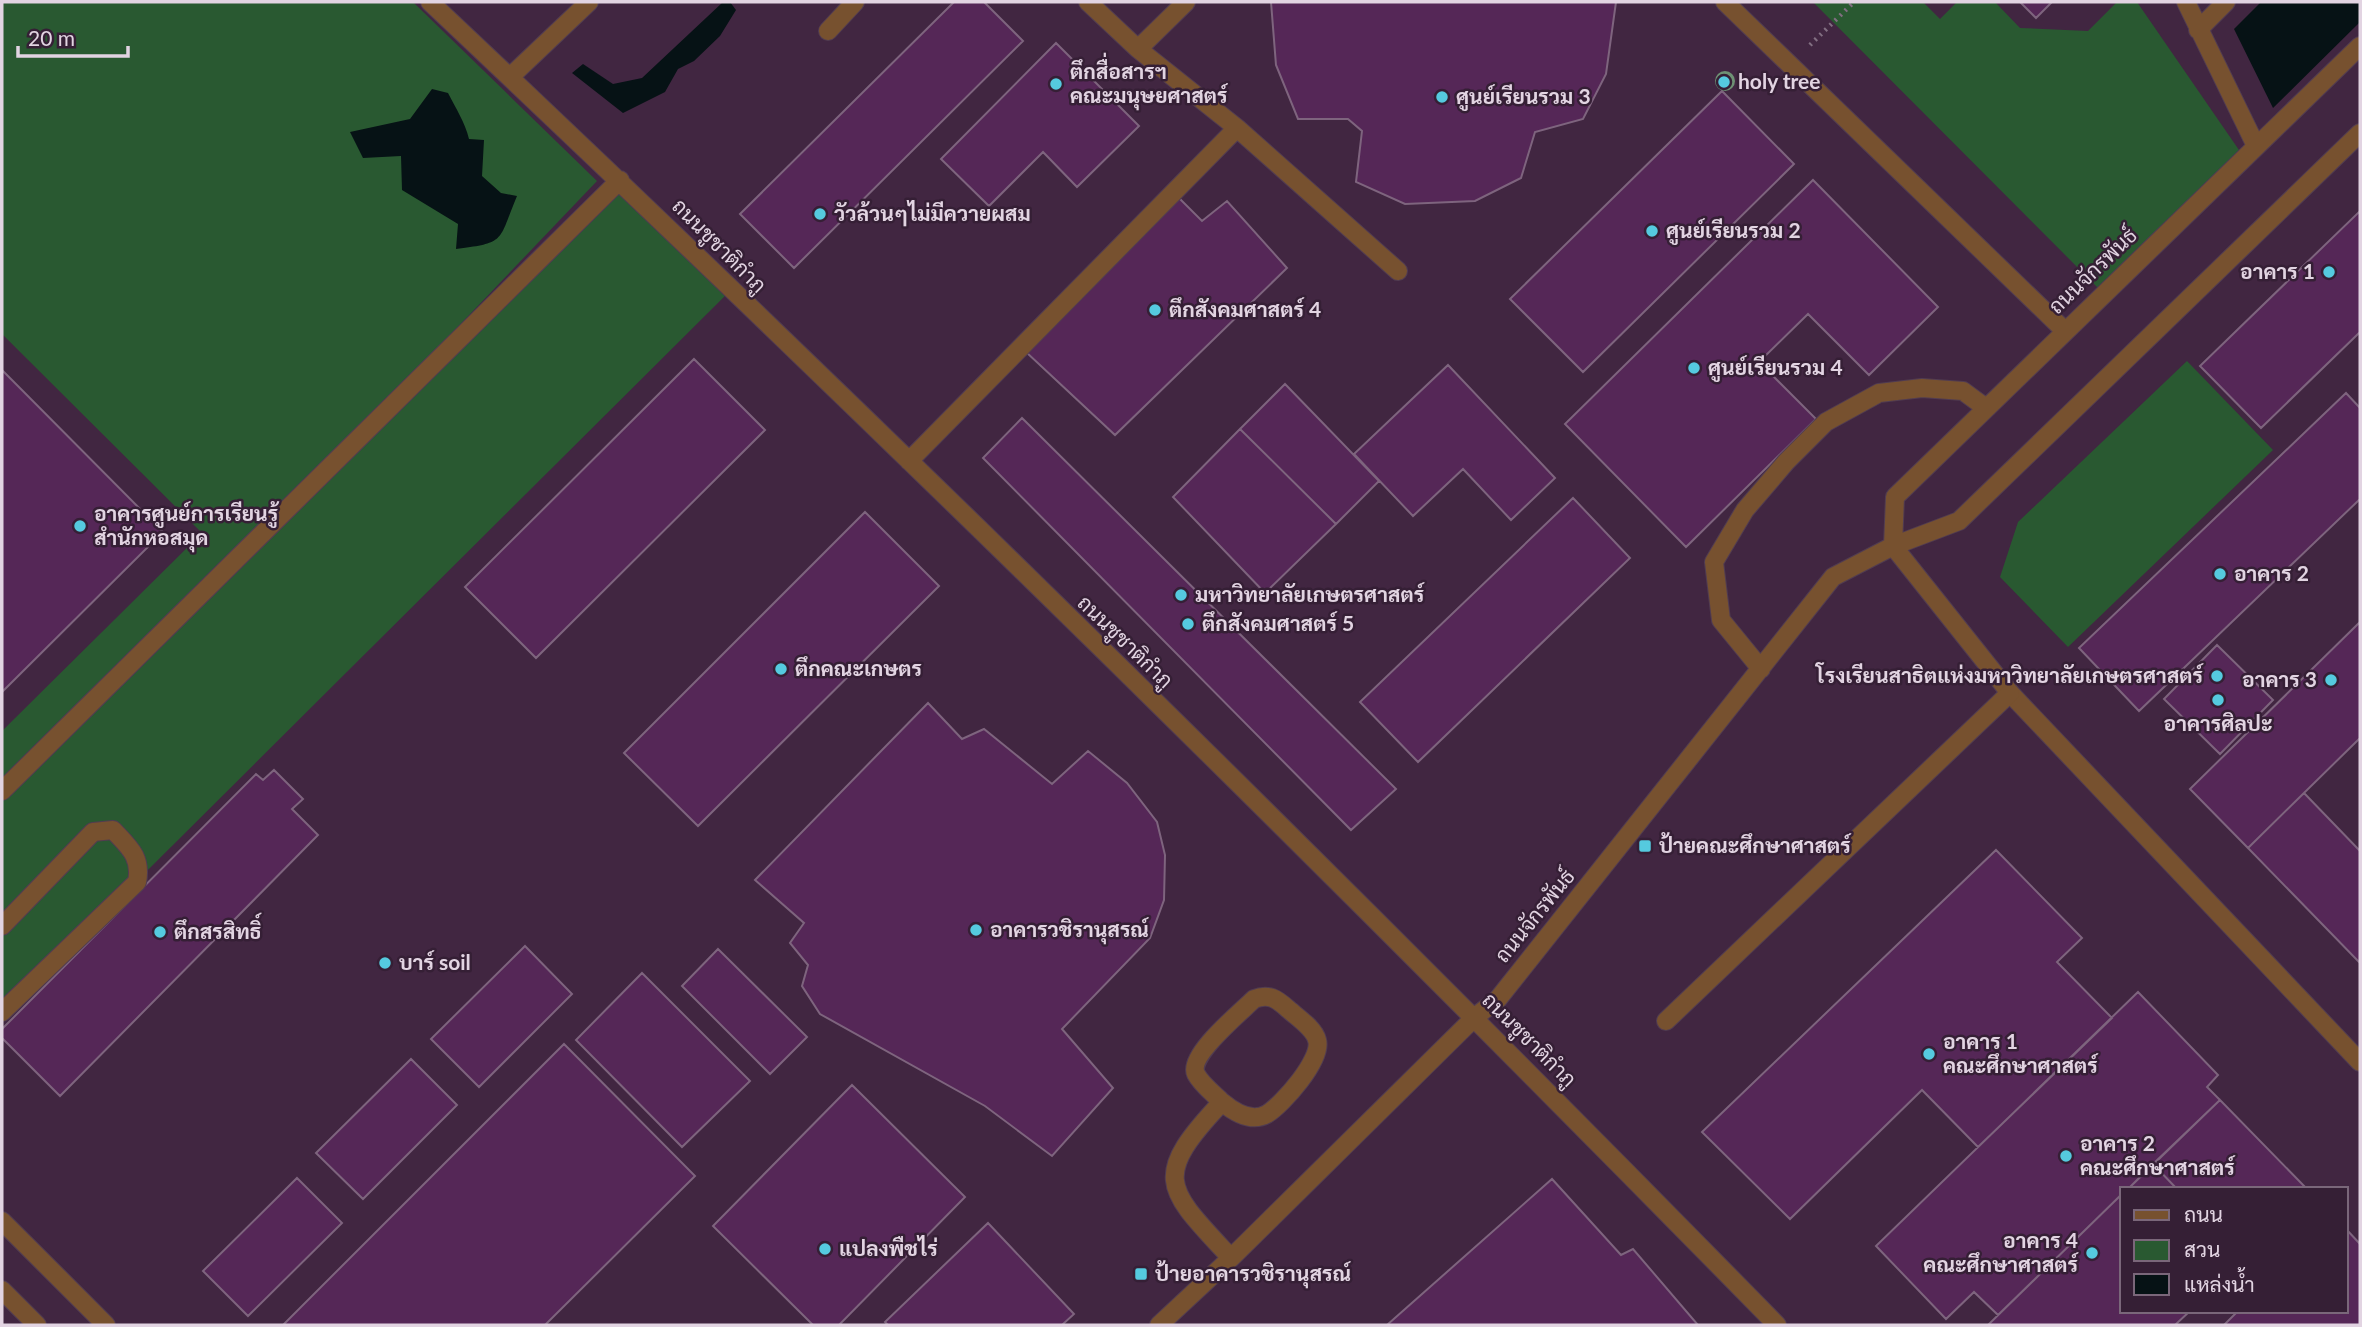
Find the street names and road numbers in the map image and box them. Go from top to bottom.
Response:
street label: ถนนชูชาติกำภู [665,193,772,300]
street label: ถนนจักรพันธ์ [2043,222,2141,318]
street label: ถนนชูชาติกำภู [1070,589,1179,695]
street label: ถนนจักรพันธ์ [1489,863,1579,967]
street label: ถนนชูชาติกำภู [1475,987,1582,1094]

